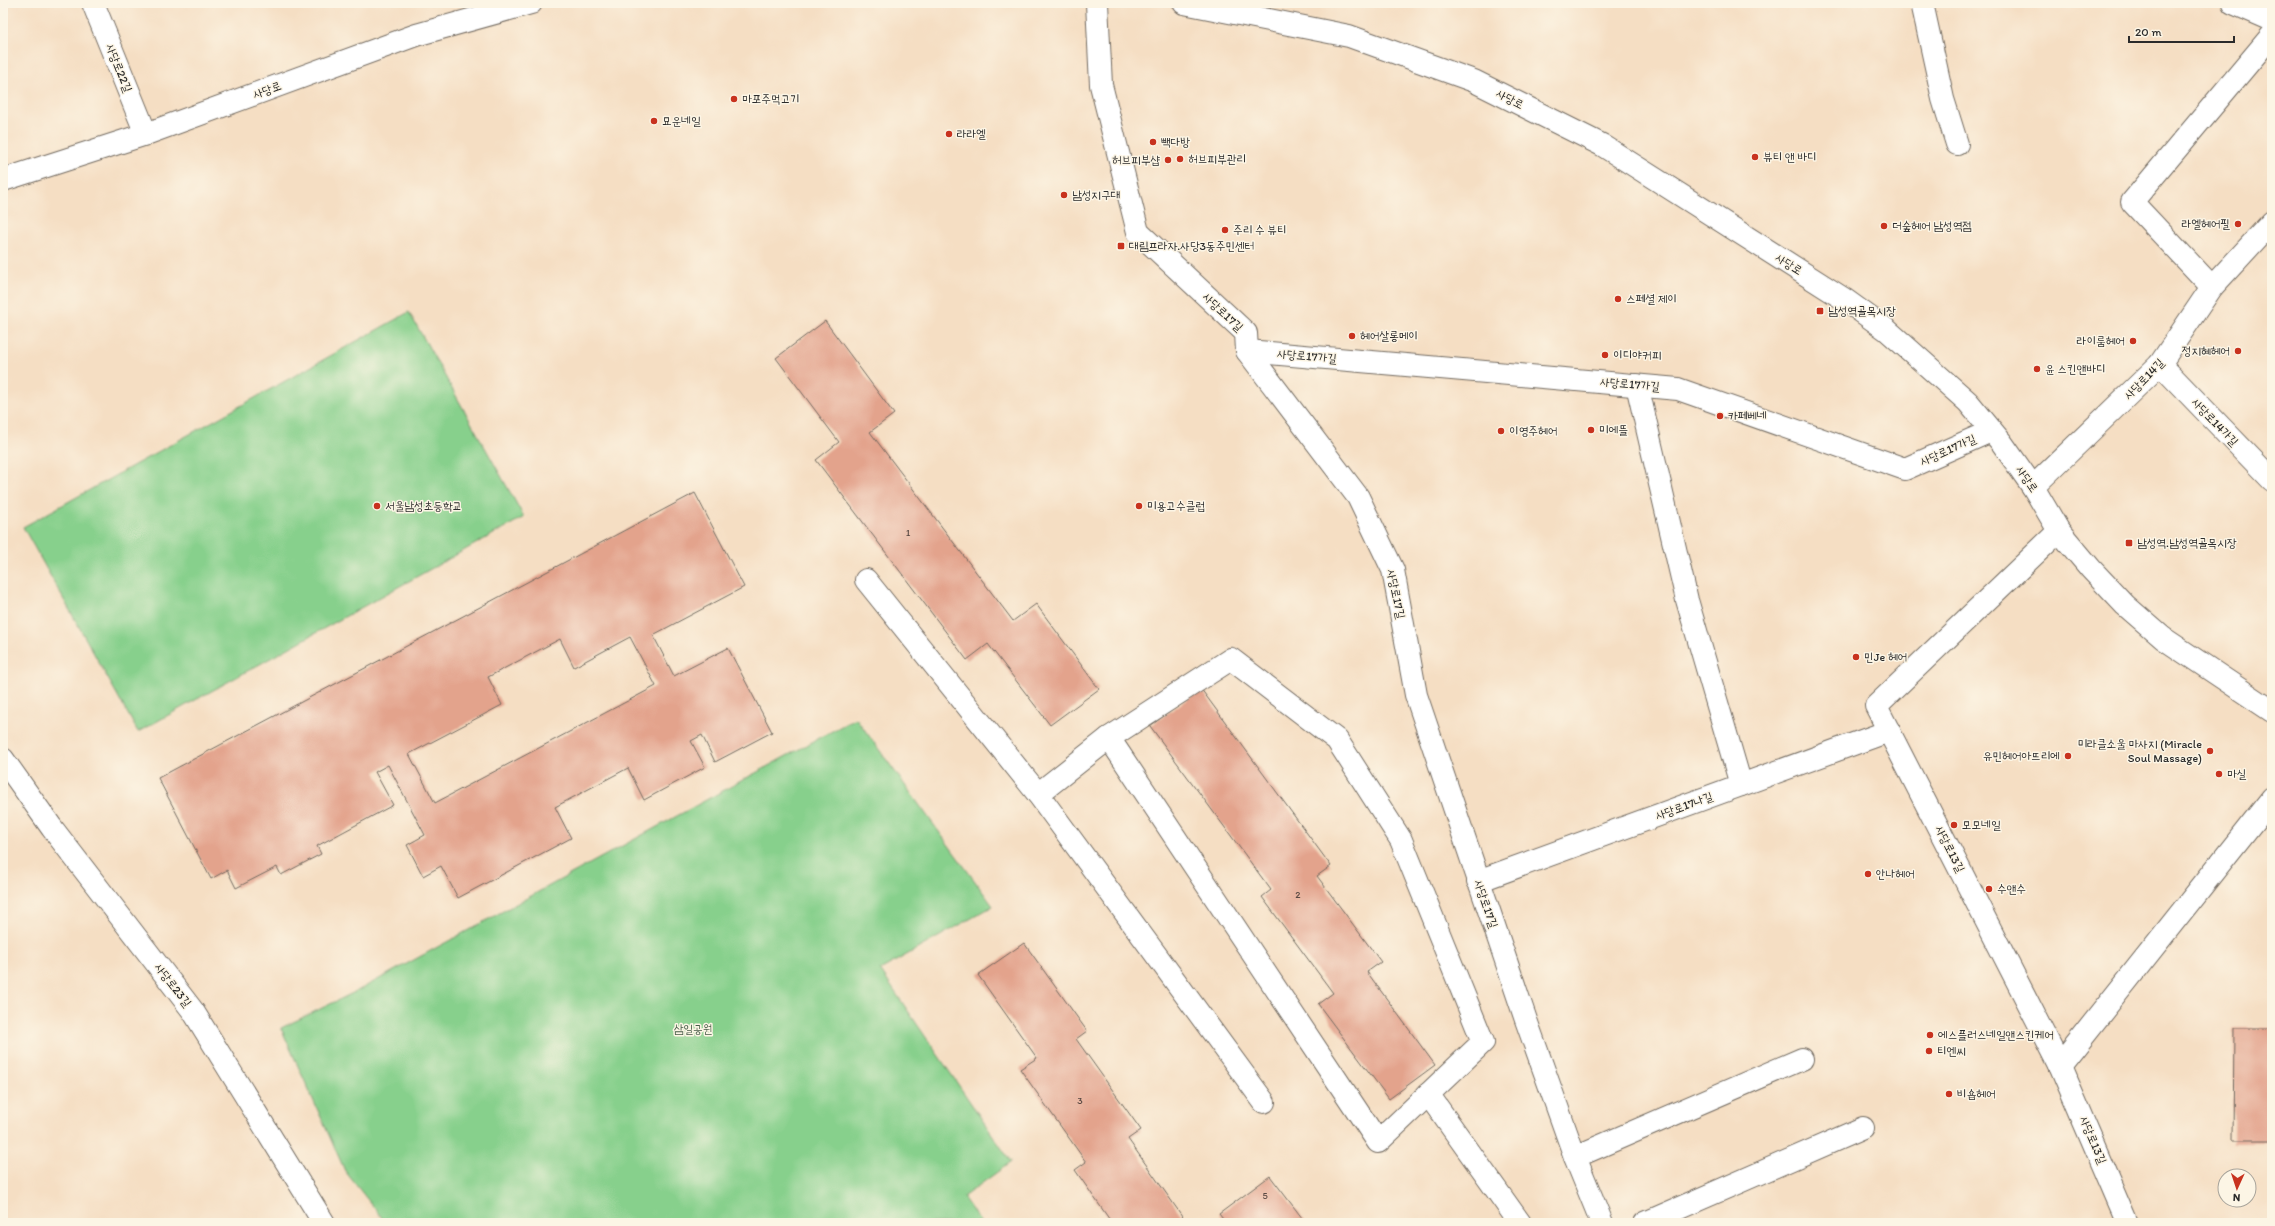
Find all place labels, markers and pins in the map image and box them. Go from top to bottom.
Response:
place label: 마포주먹고기 [742,92,800,106]
marker: 마포주먹고기 [729,94,739,104]
place label: 묘운네일 [662,114,701,128]
marker: 묘운네일 [649,116,659,126]
place label: 라라엘 [957,127,986,141]
marker: 라라엘 [944,129,954,139]
place label: 빽다방 [1161,135,1190,149]
marker: 빽다방 [1148,137,1158,147]
place label: 뷰티 앤 바디 [1763,150,1817,164]
place label: 허브피부관리 [1188,152,1246,166]
marker: 뷰티 앤 바디 [1750,152,1760,162]
place label: 허브피부샵 [1112,153,1160,167]
marker: 허브피부관리 [1175,154,1185,164]
marker: 허브피부샵 [1163,155,1173,165]
place label: 남성지구대 [1072,188,1120,202]
marker: 남성지구대 [1059,190,1069,200]
place label: 라엘헤어필 [2182,217,2230,231]
place label: 더숲헤어 남성역점 [1892,219,1972,233]
marker: 라엘헤어필 [2233,219,2243,229]
marker: 더숲헤어 남성역점 [1879,221,1889,231]
place label: 주리 수 뷰티 [1233,223,1287,237]
marker: 주리 수 뷰티 [1220,225,1230,235]
place label: 대림프라자.사당3동주민센터 [1129,239,1254,253]
marker: 대림프라자.사당3동주민센터 [1116,241,1126,251]
place label: 스페셜 제이 [1626,292,1677,306]
marker: 스페셜 제이 [1613,294,1623,304]
place label: 남성역골목시장 [1828,304,1896,318]
marker: 남성역골목시장 [1815,306,1825,316]
place label: 헤어살롱메이 [1360,329,1418,343]
marker: 헤어살롱메이 [1347,331,1357,341]
place label: 라이룸헤어 [2077,334,2125,348]
marker: 라이룸헤어 [2128,336,2138,346]
place label: 정지혜헤어 [2182,344,2230,358]
marker: 정지혜헤어 [2233,346,2243,356]
place label: 이디야커피 [1613,348,1661,362]
marker: 이디야커피 [1600,350,1610,360]
place label: 윤 스킨앤바디 [2045,362,2106,376]
marker: 윤 스킨앤바디 [2032,364,2042,374]
place label: 카페베네 [1728,409,1767,423]
marker: 카페베네 [1715,411,1725,421]
place label: 미에뜰 [1599,423,1628,437]
place label: 이영주헤어 [1509,424,1557,438]
marker: 미에뜰 [1586,425,1596,435]
marker: 이영주헤어 [1496,426,1506,436]
place label: 서울남성초등학교 [385,499,462,513]
place label: 미용고수클럽 [1147,499,1205,513]
marker: 서울남성초등학교 [372,501,382,511]
marker: 미용고수클럽 [1134,501,1144,511]
place label: 남성역.남성역골목시장 [2137,536,2237,550]
marker: 남성역.남성역골목시장 [2124,538,2134,548]
place label: 민Je 헤어 [1864,650,1907,664]
marker: 민Je 헤어 [1851,652,1861,662]
place label: 미라클소울 마사지 (Miracle Soul Massage) [2078,737,2202,765]
marker: 미라클소울 마사지 (Miracle Soul Massage) [2205,746,2215,756]
place label: 유민헤어아뜨리에 [1983,749,2060,763]
marker: 유민헤어아뜨리에 [2063,751,2073,761]
place label: 마실 [2227,767,2247,781]
marker: 마실 [2214,769,2224,779]
place label: 모모네일 [1962,818,2001,832]
marker: 모모네일 [1949,820,1959,830]
place label: 안나헤어 [1876,867,1915,881]
marker: 안나헤어 [1863,869,1873,879]
place label: 수앤수 [1997,882,2026,896]
marker: 수앤수 [1984,884,1994,894]
place label: 에스플러스네일앤스킨케어 [1938,1028,2054,1042]
marker: 에스플러스네일앤스킨케어 [1925,1030,1935,1040]
place label: 티엔씨 [1937,1044,1966,1058]
marker: 티엔씨 [1924,1046,1934,1056]
place label: 비숍헤어 [1957,1087,1996,1101]
marker: 비숍헤어 [1944,1089,1954,1099]

